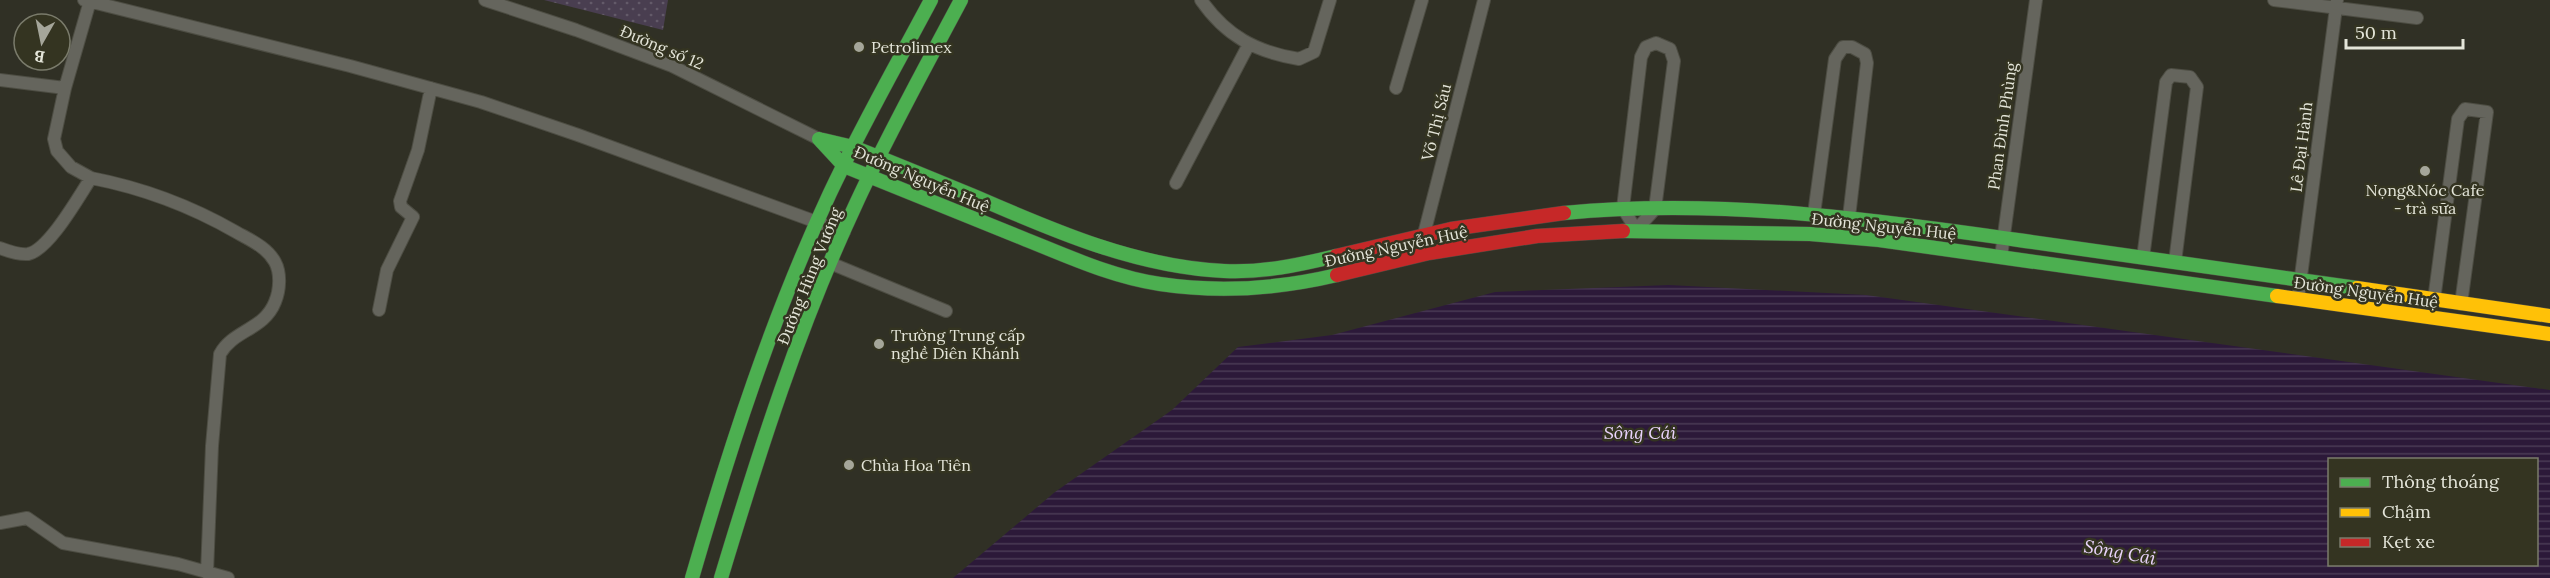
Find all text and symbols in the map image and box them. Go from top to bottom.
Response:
north arrow [12,12,72,72]
scale bar [2346,12,2463,50]
street label: Đường số 12 [617,20,707,74]
text: 50 m [2355,21,2397,44]
place label: Petrolimex [871,37,952,57]
marker: Petrolimex [852,40,866,54]
text: B [32,46,46,68]
street label: Phan Đình Phùng [1983,60,2021,191]
street label: Võ Thị Sáu [1417,81,1455,164]
street label: Lê Đại Hành [2286,100,2317,193]
street label: Đường Nguyễn Huệ [851,141,993,217]
marker: Nọng&Nóc Cafe - trà sữa [2418,164,2432,178]
place label: Nọng&Nóc Cafe - trà sữa [2366,180,2485,218]
street label: Đường Hùng Vương [772,204,846,347]
street label: Đường Nguyễn Huệ [1811,208,1958,244]
street label: Đường Nguyễn Huệ [1323,221,1470,271]
street label: Đường Nguyễn Huệ [2293,272,2440,312]
place label: Trường Trung cấp nghề Diên Khánh [891,325,1025,363]
marker: Trường Trung cấp nghề Diên Khánh [872,337,886,351]
water label: Sông Cái [1604,421,1677,444]
place label: Chùa Hoa Tiên [861,455,971,475]
marker: Chùa Hoa Tiên [842,458,856,472]
legend [2328,458,2538,566]
text: Thông thoáng [2382,470,2500,493]
text: Chậm [2382,500,2431,523]
text: Kẹt xe [2382,530,2435,553]
water label: Sông Cái [2082,534,2158,570]

